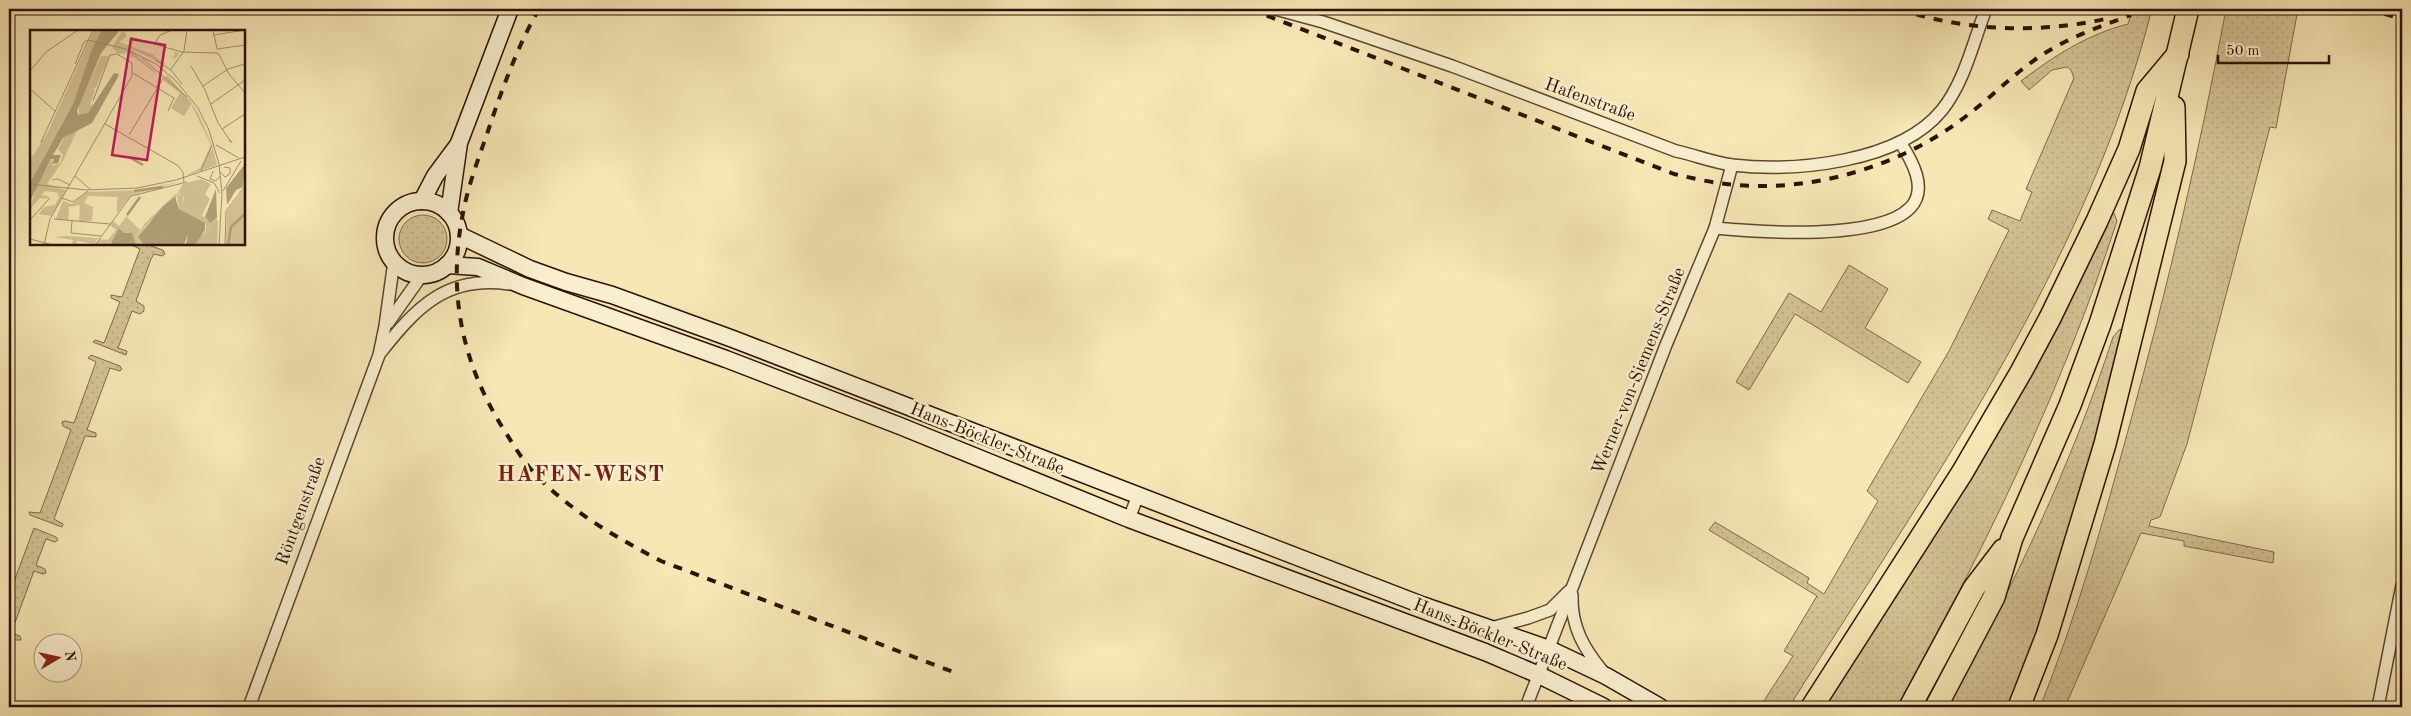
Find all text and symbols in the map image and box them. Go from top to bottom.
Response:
inset map [30,30,245,245]
scale bar [2218,32,2330,64]
text: 50 m [2226,44,2260,59]
street label: Hafenstraße [1542,75,1638,125]
street label: Werner-von-Siemens-Straße [1589,265,1689,477]
street label: Hans-Böckler-Straße [907,400,1067,478]
street label: Röntgenstraße [273,455,329,567]
district label: HAFEN-WEST [497,464,665,486]
street label: Hans-Böckler-Straße [1410,596,1570,674]
north arrow [32,634,82,684]
text: N [62,650,78,663]

